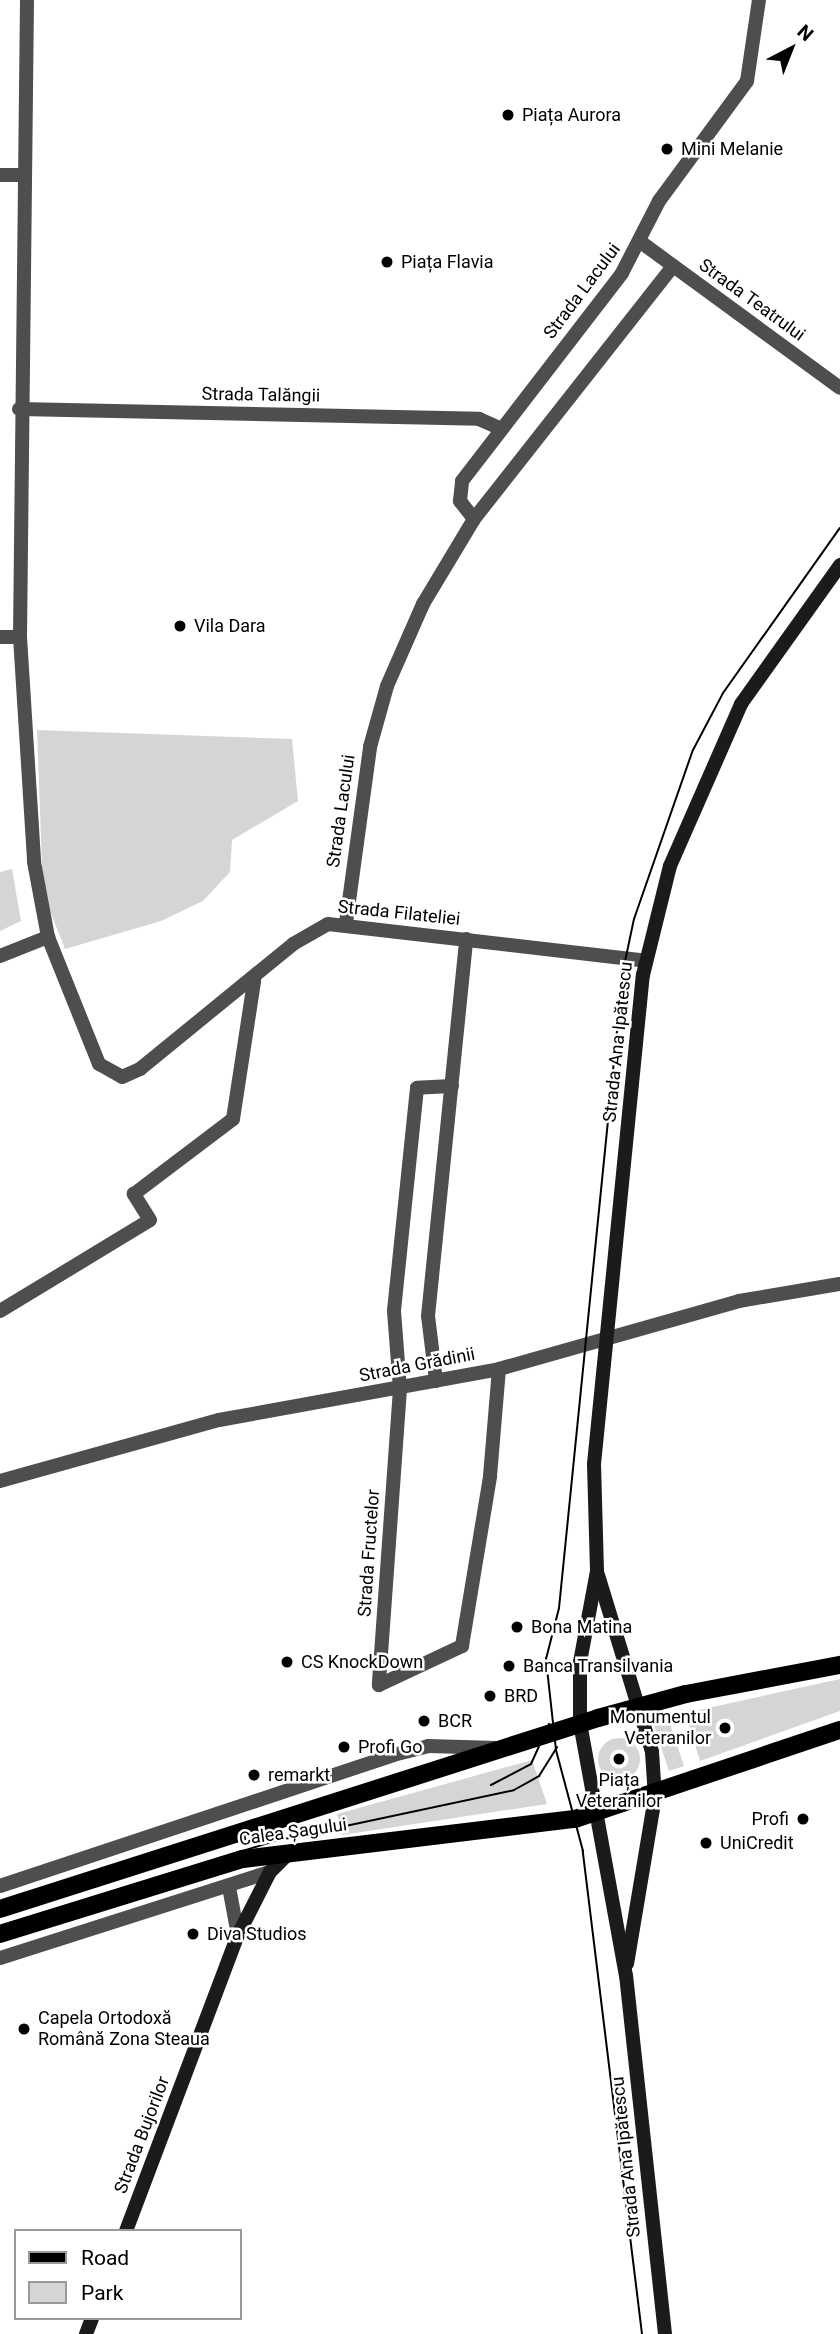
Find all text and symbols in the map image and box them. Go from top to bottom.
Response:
north arrow [756,14,826,84]
text: N [793,20,818,46]
place label: Piața Aurora [522,104,621,126]
marker: Piața Aurora [500,107,516,123]
place label: Mini Melanie [681,138,783,160]
marker: Mini Melanie [659,141,675,157]
street label: Strada Lacului [539,239,625,343]
place label: Piața Flavia [401,251,494,273]
marker: Piața Flavia [379,254,395,270]
street label: Strada Teatrului [695,254,809,346]
street label: Strada Talăngii [201,383,321,407]
place label: Vila Dara [194,615,266,637]
marker: Vila Dara [172,618,188,634]
street label: Strada Lacului [322,753,360,869]
street label: Strada Filateliei [337,896,461,930]
street label: Strada Ana Ipătescu [599,961,637,1123]
street label: Strada Grădinii [357,1343,477,1387]
street label: Strada Fructelor [354,1488,384,1618]
place label: Bona Matina [531,1616,632,1638]
marker: Bona Matina [509,1619,525,1635]
place label: CS KnockDown [301,1651,423,1673]
marker: CS KnockDown [279,1654,295,1670]
place label: Banca Transilvania [523,1655,674,1677]
marker: Banca Transilvania [501,1658,517,1674]
place label: BRD [504,1685,538,1707]
marker: BRD [482,1688,498,1704]
place label: Monumentul Veteranilor [610,1707,711,1750]
place label: BCR [438,1710,472,1732]
marker: BCR [416,1713,432,1729]
marker: Monumentul Veteranilor [717,1720,733,1736]
place label: Profi Go [358,1736,423,1758]
marker: Profi Go [336,1739,352,1755]
marker: Piața Veteranilor [611,1751,627,1767]
place label: remarkt [268,1764,330,1786]
marker: remarkt [246,1767,262,1783]
place label: Piața Veteranilor [576,1770,662,1812]
place label: Profi [751,1808,789,1830]
marker: Profi [795,1811,811,1827]
street label: Calea Șagului [238,1814,348,1850]
place label: UniCredit [720,1832,794,1854]
marker: UniCredit [698,1835,714,1851]
place label: Diva Studios [207,1923,307,1945]
marker: Diva Studios [185,1926,201,1942]
place label: Capela Ortodoxă Română Zona Steaua [38,2008,210,2050]
marker: Capela Ortodoxă Română Zona Steaua [16,2021,32,2037]
street label: Strada Bujorilor [110,2074,174,2196]
street label: Strada Ana Ipătescu [607,2076,645,2238]
legend [14,2229,242,2320]
text: Road [81,2246,129,2270]
text: Park [81,2281,123,2305]

